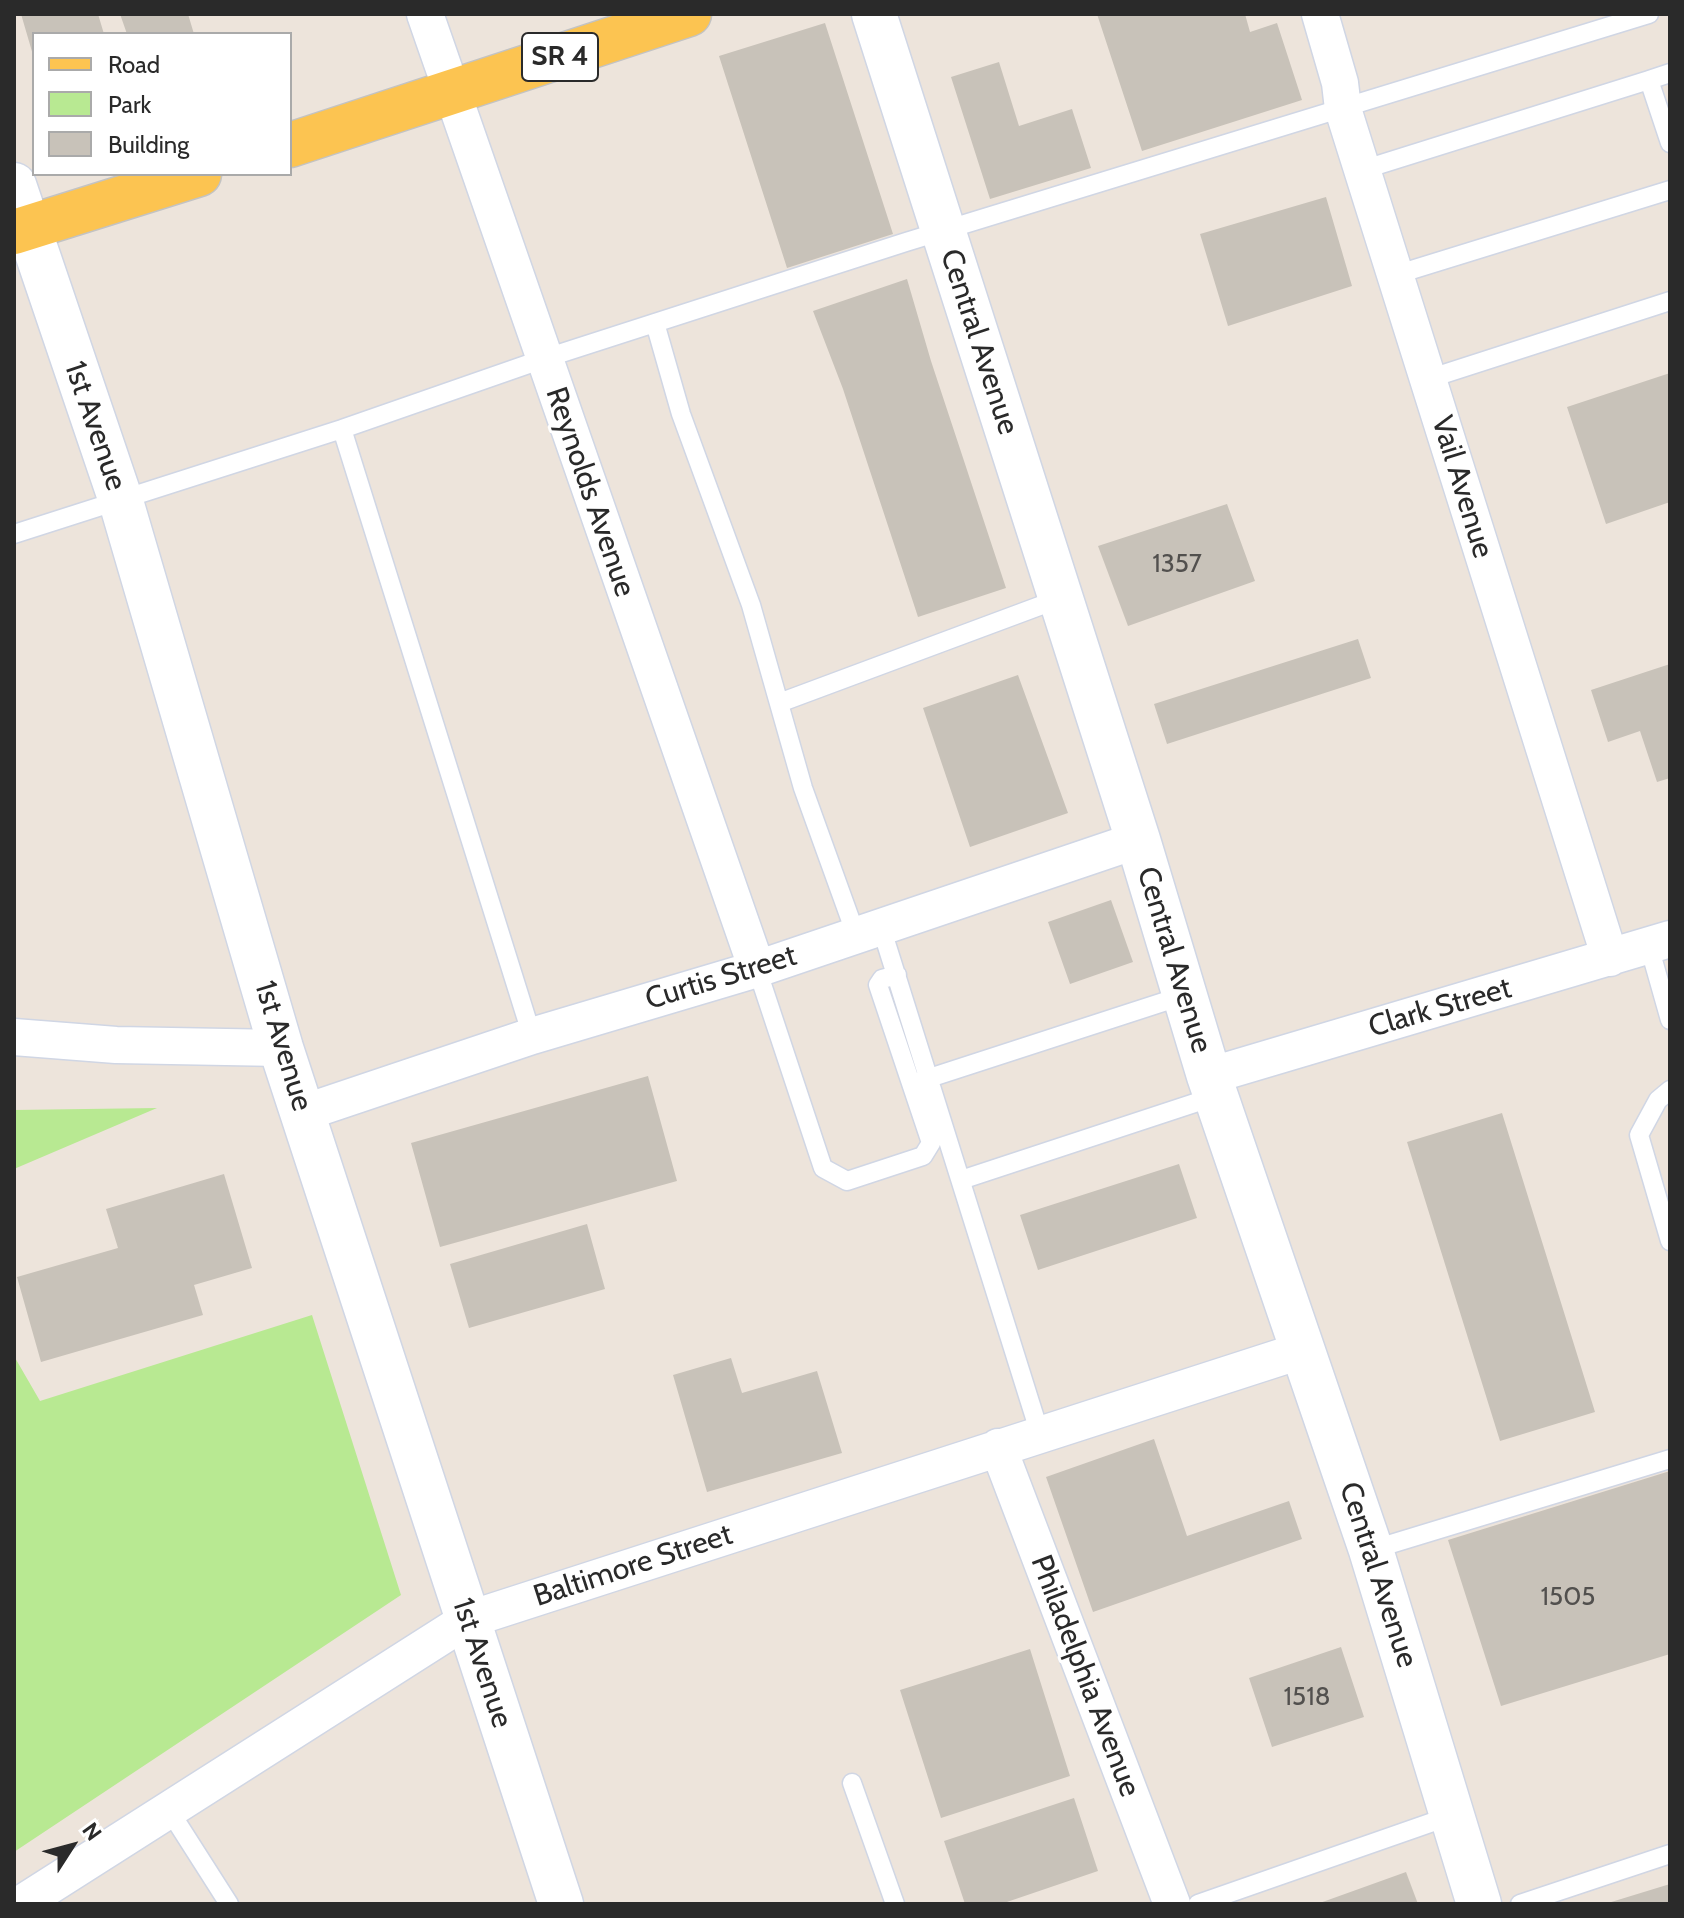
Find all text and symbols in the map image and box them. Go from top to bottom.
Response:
legend [32,32,292,176]
road number: SR 4 [522,33,598,81]
text: Road [108,50,160,79]
text: Park [108,90,151,119]
text: Building [108,130,189,159]
street label: Central Avenue [932,245,1026,439]
street label: 1st Avenue [56,357,134,495]
street label: Reynolds Avenue [537,383,643,601]
street label: Vail Avenue [1423,412,1501,562]
house number: 1357 [1152,548,1202,580]
street label: Central Avenue [1129,863,1219,1057]
street label: Curtis Street [641,938,801,1018]
street label: Clark Street [1365,970,1515,1046]
street label: 1st Avenue [246,977,320,1115]
street label: Central Avenue [1331,1478,1425,1672]
street label: Baltimore Street [529,1517,737,1615]
street label: Philadelphia Avenue [1022,1550,1148,1802]
house number: 1505 [1541,1581,1595,1613]
street label: 1st Avenue [444,1594,520,1732]
house number: 1518 [1284,1681,1330,1713]
north arrow [32,1806,112,1886]
text: N [76,1817,107,1846]

